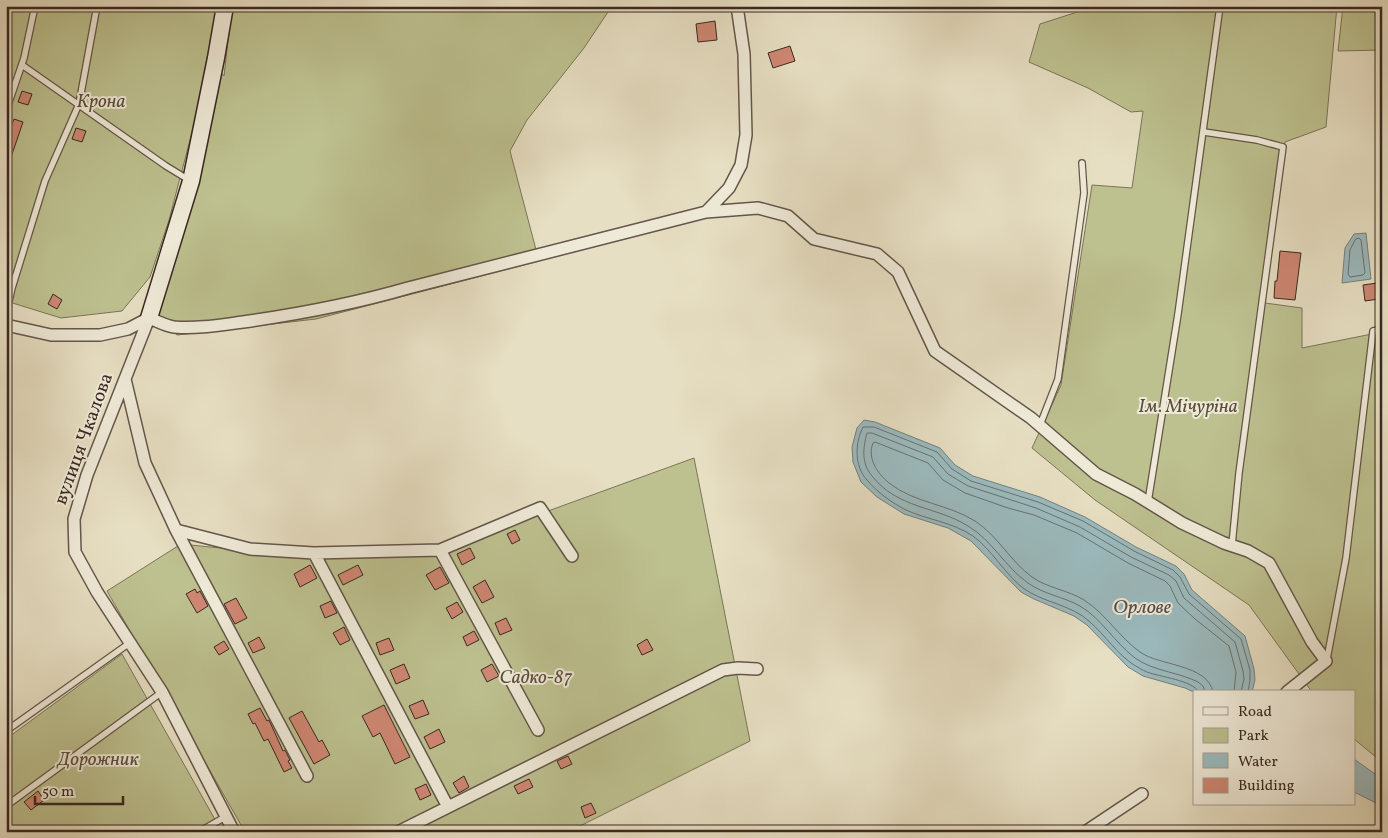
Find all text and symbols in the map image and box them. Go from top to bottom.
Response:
park label: Крона [77,89,125,115]
street label: вулиця Чкалова [48,369,120,509]
park label: Ім. Мічуріна [1138,394,1238,420]
water label: Орлове [1113,594,1172,622]
park label: Садко-87 [500,665,573,691]
legend [1193,690,1356,806]
text: Road [1238,702,1272,723]
text: Park [1238,726,1269,747]
park label: Дорожник [56,747,140,773]
text: Water [1238,752,1278,773]
scale bar [35,773,122,805]
text: Building [1238,776,1295,797]
text: 50 m [42,782,74,803]

